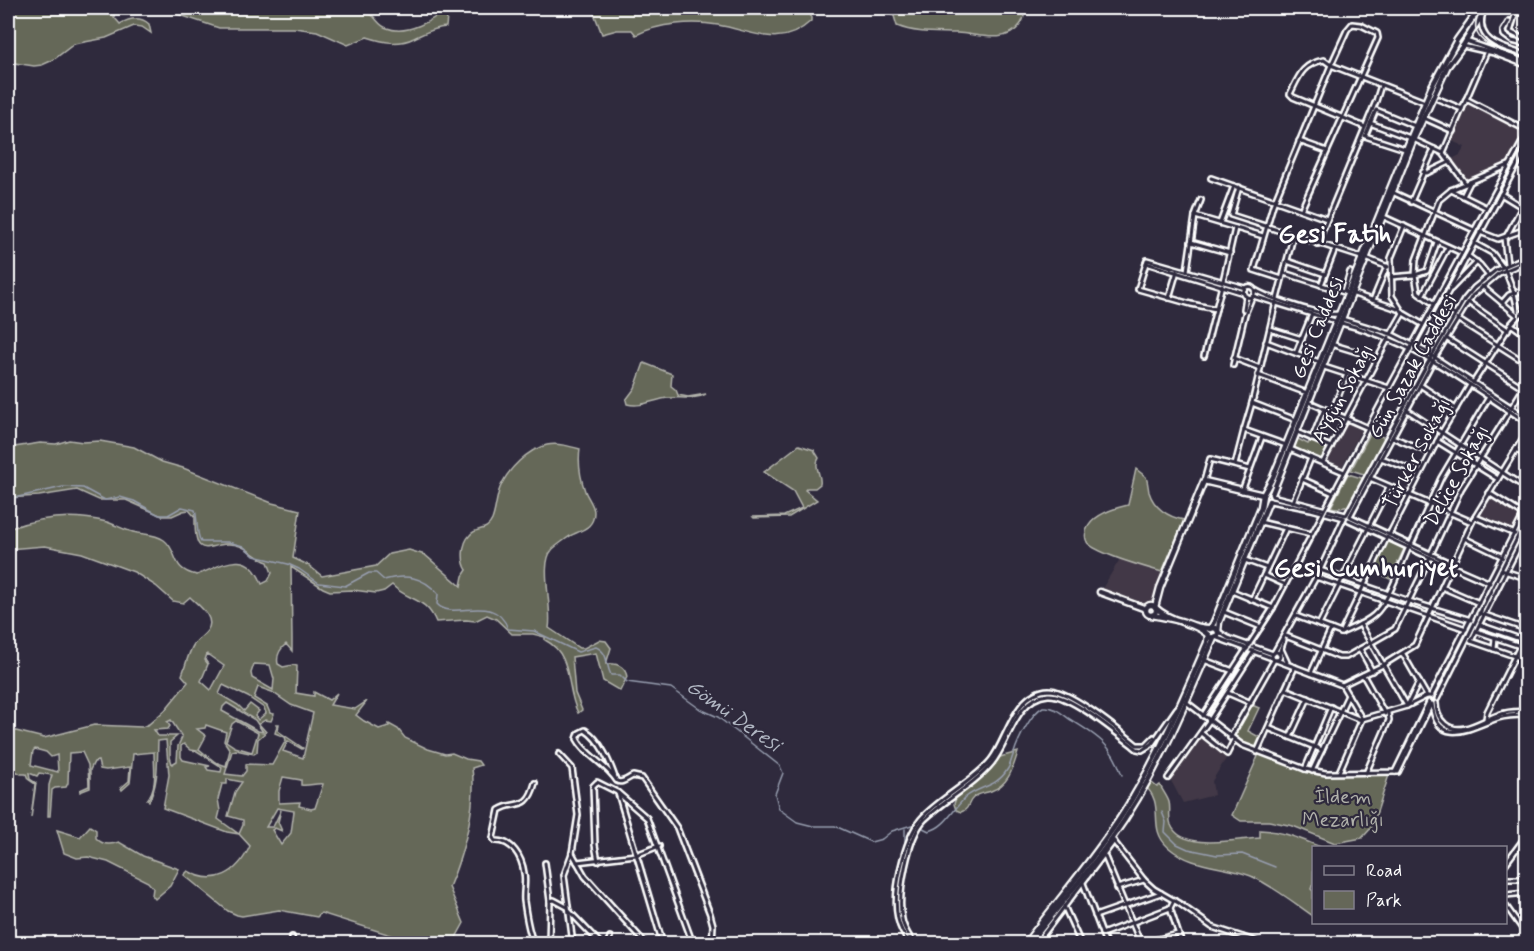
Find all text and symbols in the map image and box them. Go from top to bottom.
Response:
district label: Gesi Fatih [1278,218,1392,252]
street label: Gesi Caddesi [1286,272,1351,383]
street label: Gün Sazak Caddesi [1362,290,1464,444]
street label: Aygün Sokağı [1306,339,1383,449]
street label: Türker Sokağı [1377,393,1458,514]
street label: Delice Sokağı [1418,420,1496,531]
district label: Gesi Cumhuriyet [1274,552,1458,586]
water label: Gömü Deresi [680,673,789,761]
park label: İldem Mezarlığı [1302,784,1384,834]
legend [1312,846,1507,924]
text: Road [1366,859,1402,883]
text: Park [1366,889,1402,913]

